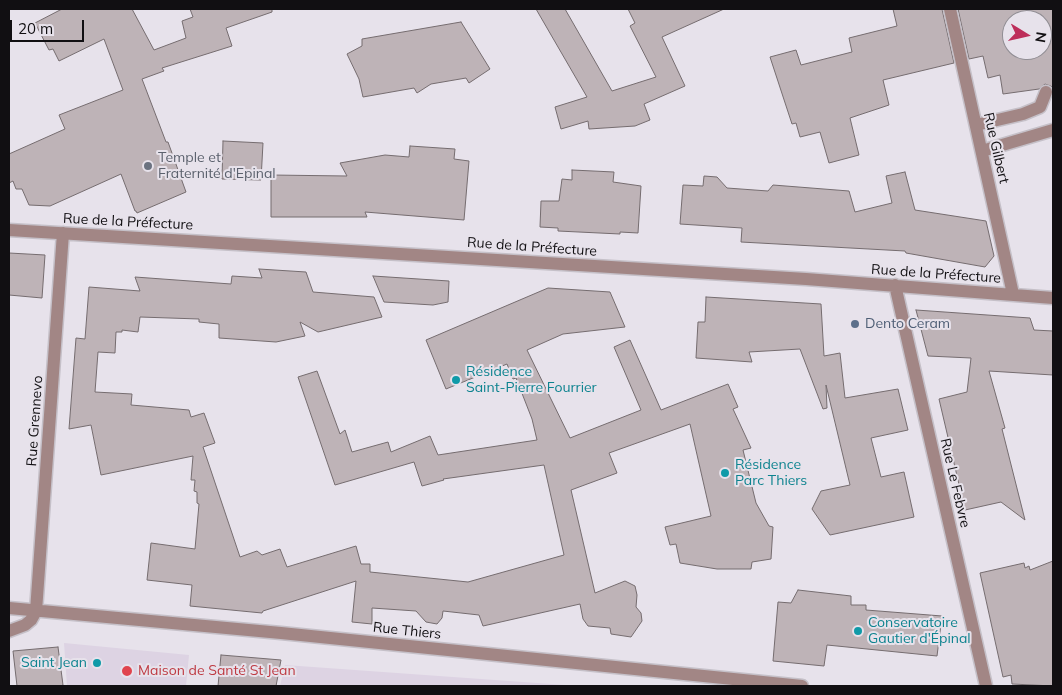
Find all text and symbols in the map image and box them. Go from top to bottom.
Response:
scale bar [12,10,86,42]
north arrow [1002,10,1052,60]
text: 20 m [18,19,53,38]
text: N [1031,31,1051,44]
street label: Rue Gilbert [980,111,1012,185]
place label: Temple et Fraternité d'Epinal [158,150,276,182]
marker: Temple et Fraternité d'Epinal [142,160,154,172]
street label: Rue de la Préfecture [62,210,194,234]
street label: Rue de la Préfecture [466,234,598,260]
street label: Rue de la Préfecture [870,261,1002,287]
place label: Dento Ceram [865,316,950,332]
marker: Dento Ceram [849,318,861,330]
place label: Résidence Saint-Pierre Fourrier [466,364,597,397]
marker: Résidence Saint-Pierre Fourrier [450,374,462,386]
street label: Rue Grennevo [23,375,47,467]
street label: Rue Le Febvre [937,437,973,529]
place label: Résidence Parc Thiers [735,457,807,490]
marker: Résidence Parc Thiers [719,467,731,479]
place label: Conservatoire Gautier d'Épinal [868,615,971,648]
street label: Rue Thiers [372,619,442,643]
marker: Conservatoire Gautier d'Épinal [852,625,864,637]
place label: Saint Jean [21,655,87,671]
marker: Saint Jean [91,657,103,669]
place label: Maison de Santé St Jean [138,663,296,679]
marker: Maison de Santé St Jean [120,664,134,678]

